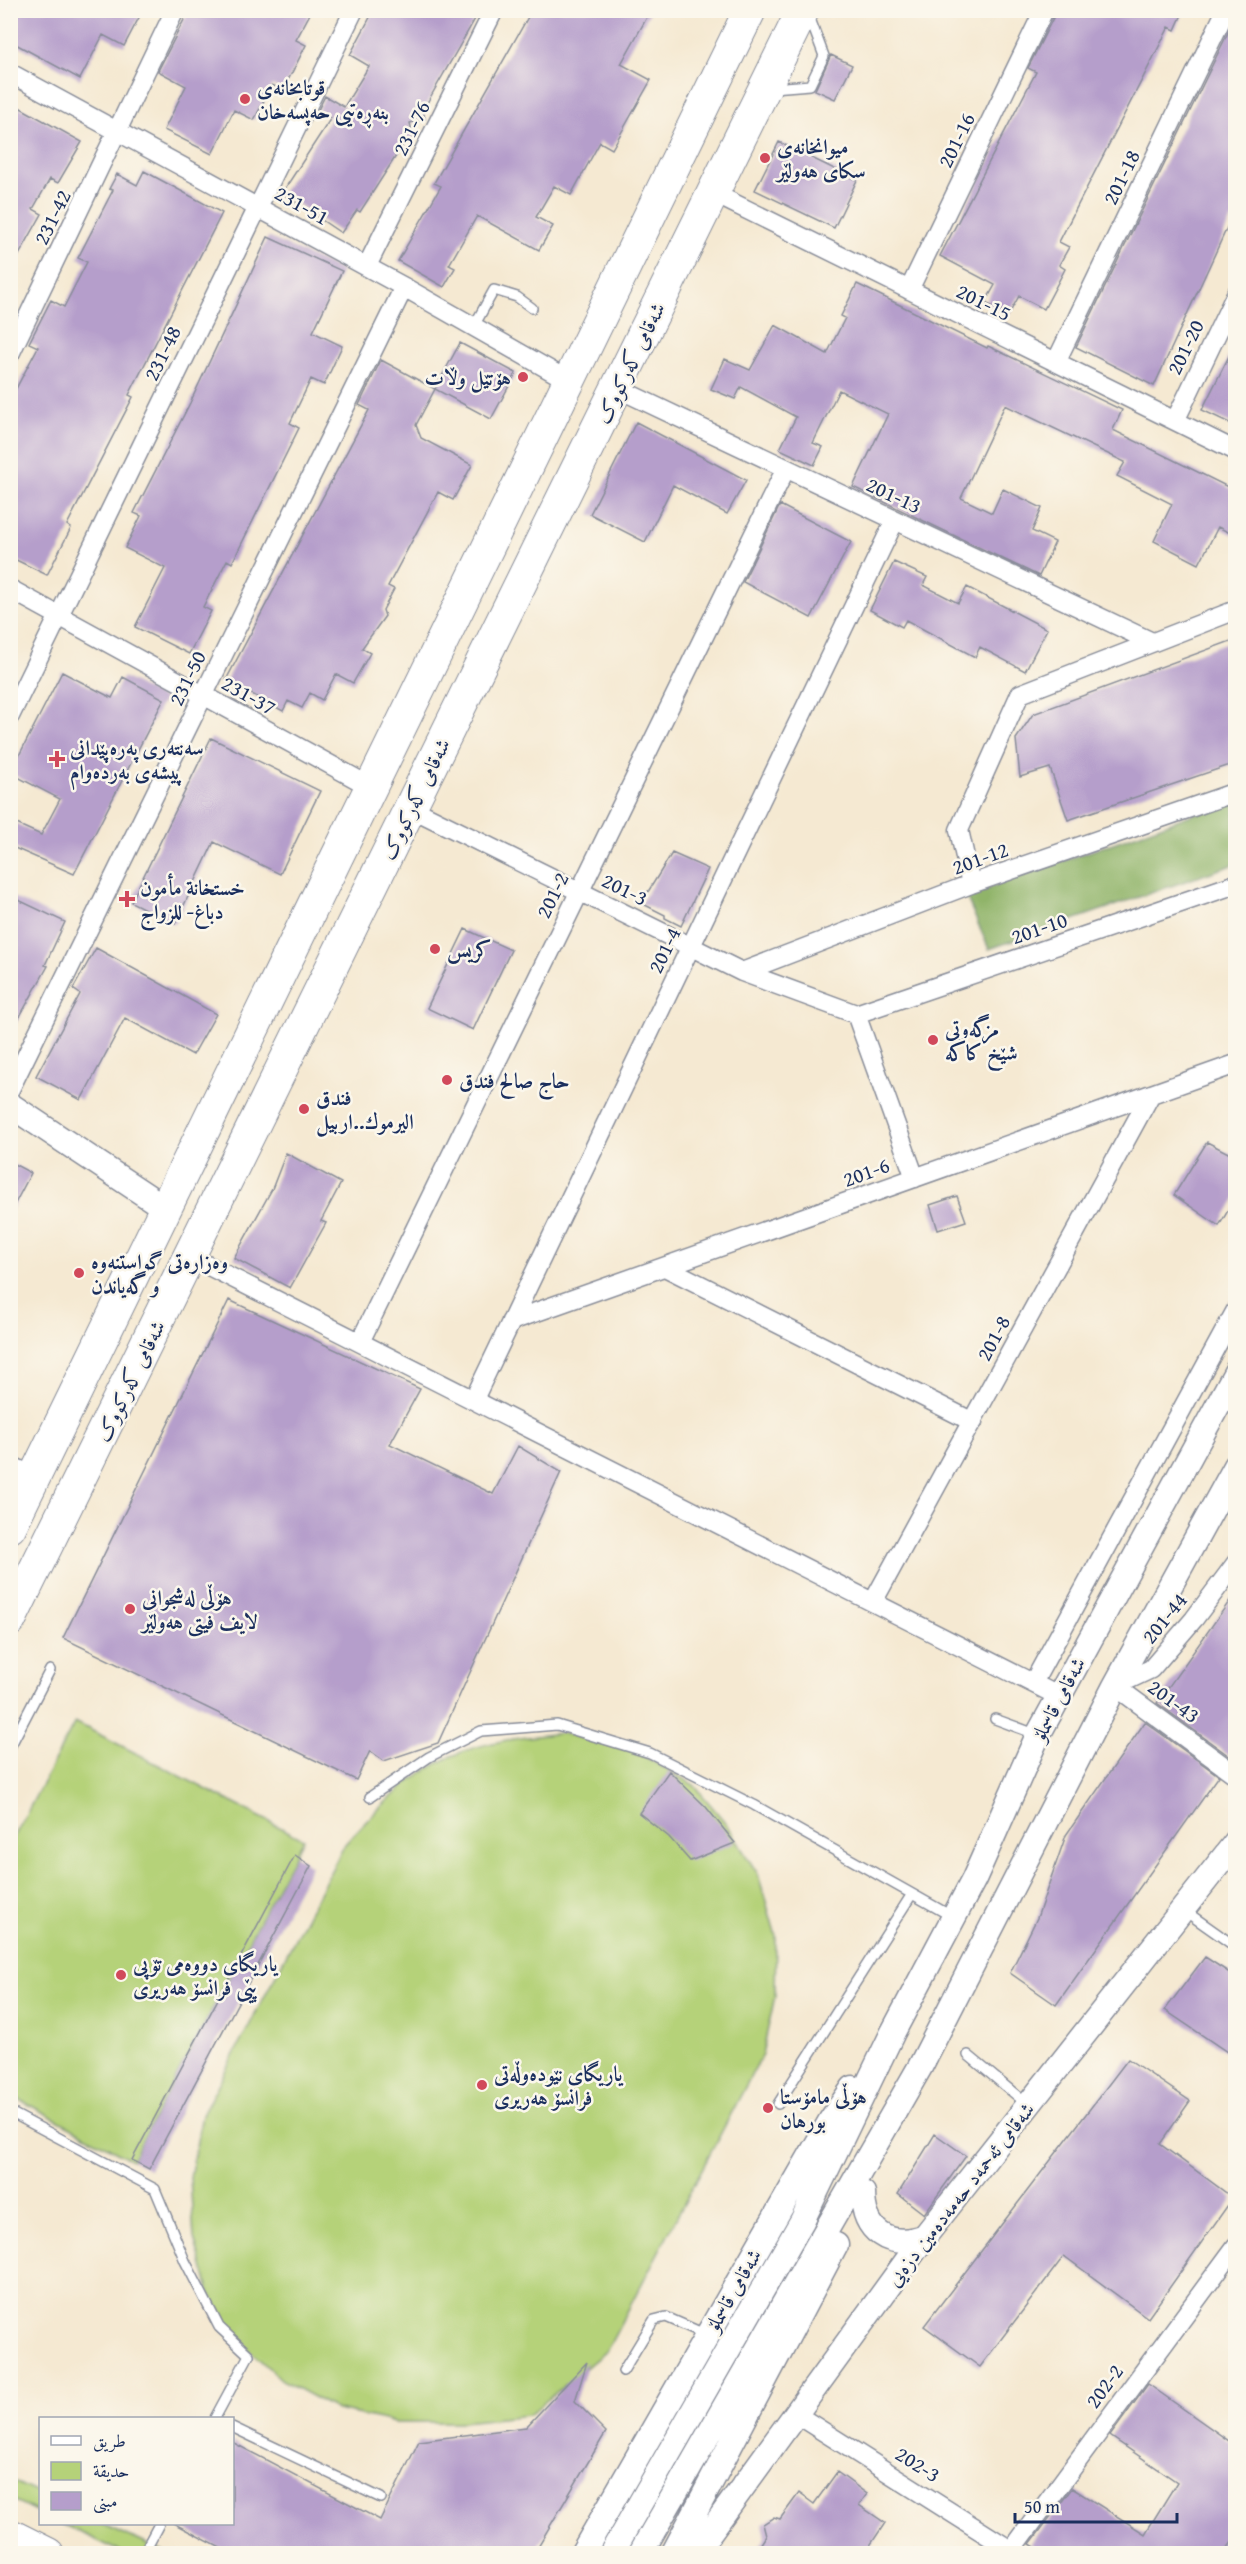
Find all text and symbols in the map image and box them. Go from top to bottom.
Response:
place label: قوتابخانەی بنەڕەتیی حەپسەخان [257,72,389,129]
marker: قوتابخانەی بنەڕەتیی حەپسەخان [238,92,252,106]
street label: 231-76 [384,95,438,161]
street label: 201-16 [929,107,983,173]
place label: میوانخانەی سکای هەولێر [775,131,866,186]
street label: 201-18 [1094,144,1148,210]
marker: میوانخانەی سکای هەولێر [758,151,772,165]
street label: 231-51 [269,177,335,233]
street label: 231-42 [25,184,79,250]
street label: 201-15 [951,275,1017,329]
street label: شەقامی کەرکووک [587,297,673,429]
street label: 201-20 [1158,314,1212,380]
street label: 231-48 [135,320,189,386]
place label: هۆتێل وڵات [425,362,511,393]
marker: هۆتێل وڵات [516,370,530,384]
street label: 201-13 [861,469,927,521]
street label: 231-50 [160,645,214,711]
street label: 231-37 [216,667,282,723]
place label: سەنتەری پەرەپێدانی پیشەی بەردەوام [69,732,204,791]
street label: شەقامی کەرکووک [372,733,458,865]
marker: سەنتەری پەرەپێدانی پیشەی بەردەوام [48,750,66,768]
street label: 201-12 [948,834,1012,882]
street label: 201-3 [597,865,653,913]
street label: 201-2 [528,867,576,923]
place label: خستخانة مأمون دباغ- للزواج [140,872,245,931]
marker: خستخانة مأمون دباغ- للزواج [118,890,136,908]
street label: 201-10 [1007,904,1071,952]
street label: 201-4 [640,922,688,978]
place label: كريس [447,934,491,965]
marker: كريس [428,942,442,956]
place label: مزگه‌وتی شێخ كاكه [944,1013,1018,1072]
marker: مزگه‌وتی شێخ كاكه [926,1033,940,1047]
place label: حاج صالح فندق [459,1065,570,1100]
marker: حاج صالح فندق [440,1073,454,1087]
place label: فندق اليرموك..اربيل [316,1082,414,1137]
marker: فندق اليرموك..اربيل [297,1102,311,1116]
street label: 201-6 [838,1149,894,1195]
place label: وەزارەتی گواستنەوە و گەیاندن [91,1246,228,1301]
marker: وەزارەتی گواستنەوە و گەیاندن [72,1266,86,1280]
street label: 201-8 [968,1310,1018,1366]
street label: شەقامی کەرکووک [87,1315,173,1447]
place label: هۆڵی لەشجوانی لایف فیتی هەولێر [140,1582,258,1637]
street label: 201-44 [1134,1586,1194,1650]
marker: هۆڵی لەشجوانی لایف فیتی هەولێر [123,1602,137,1616]
street label: شەقامی قاسملۆ [1022,1651,1093,1748]
street label: 201-43 [1142,1671,1206,1731]
place label: یاریگای دووەمی تۆپی پێی فرانسۆ هەریری [132,1948,280,2004]
marker: یاریگای دووەمی تۆپی پێی فرانسۆ هەریری [114,1968,128,1982]
place label: یاریگای نێودەوڵەتی فرانسۆ هەریری [493,2058,624,2113]
marker: یاریگای نێودەوڵەتی فرانسۆ هەریری [475,2078,489,2092]
place label: هۆڵی مامۆستا بورهان [780,2081,867,2136]
street label: شەقامی ئەحمەد حەمەدەمین دزەیی [878,2095,1042,2293]
marker: هۆڵی مامۆستا بورهان [761,2101,775,2115]
street label: شەقامی قاسملۆ [696,2243,769,2339]
street label: 202-2 [1077,2358,1131,2414]
legend [39,2417,234,2525]
text: طريق [93,2427,126,2454]
street label: 202-3 [890,2438,946,2490]
text: حديقة [93,2457,129,2484]
scale bar [1015,2486,1177,2524]
text: مبنى [93,2487,118,2514]
text: 50 m [1024,2493,1060,2520]

